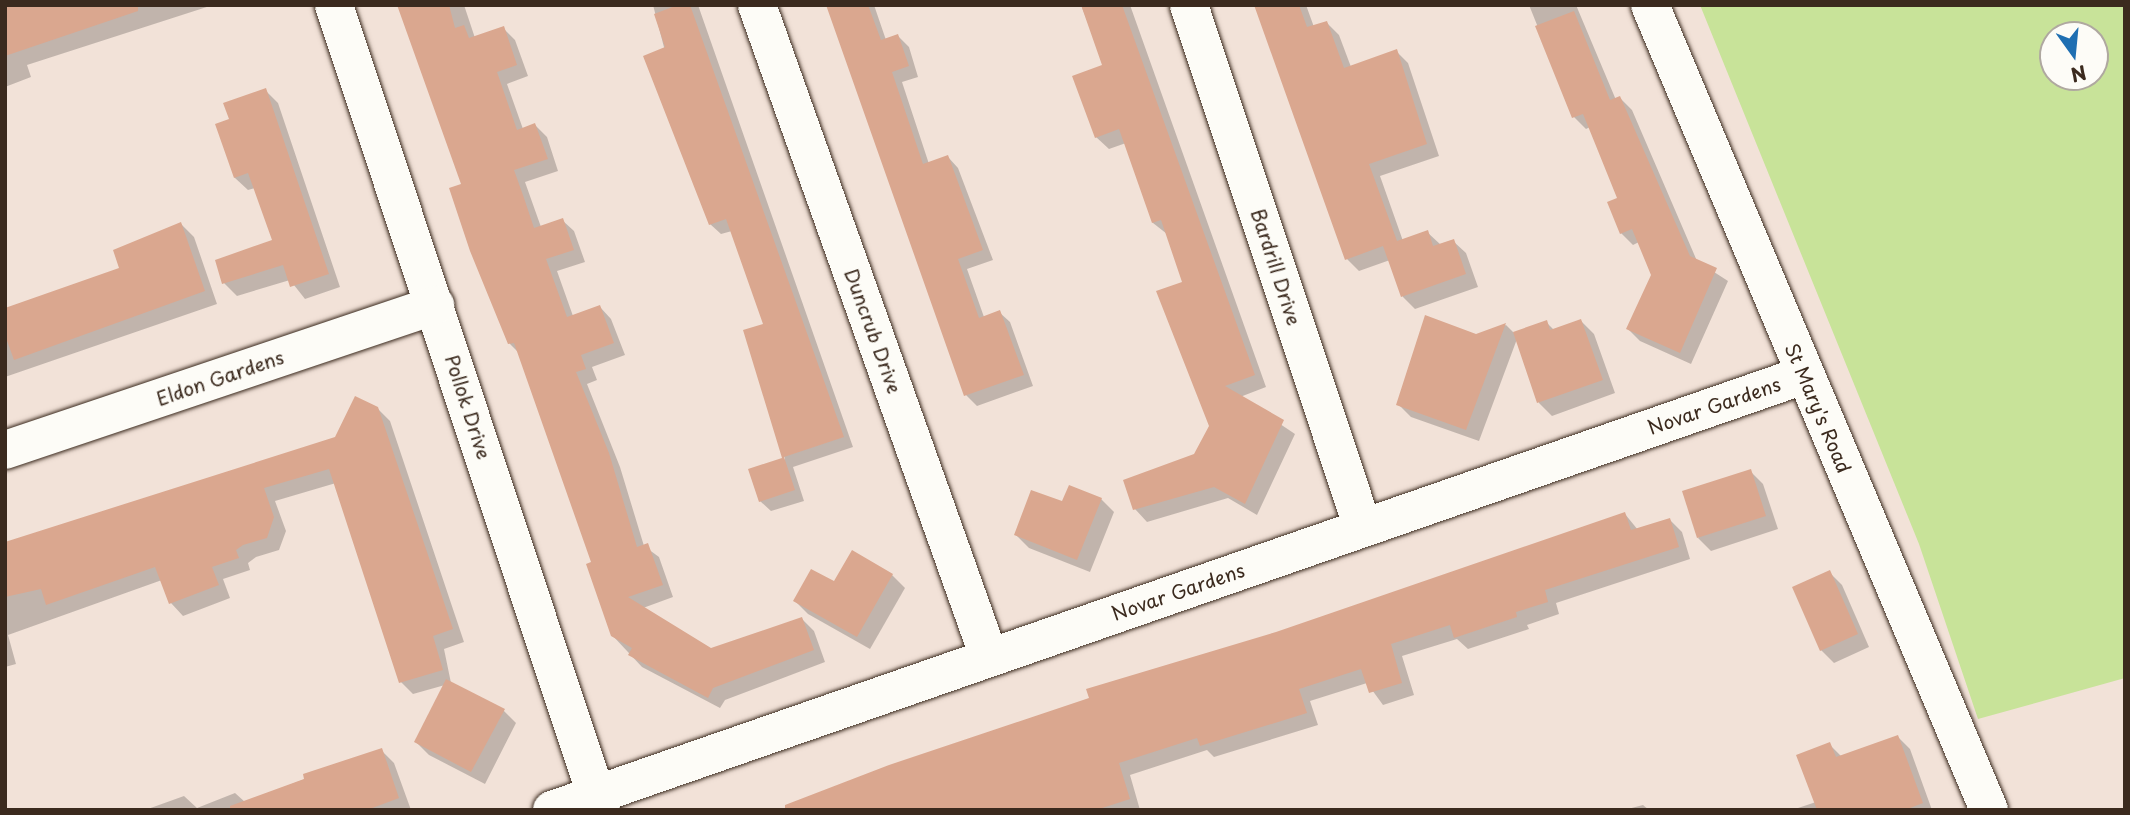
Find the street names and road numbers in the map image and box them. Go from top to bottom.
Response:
street label: Bardrill Drive [1246,206,1306,328]
street label: Duncrub Drive [840,265,906,397]
street label: St Mary's Road [1780,340,1856,476]
street label: Eldon Gardens [154,346,286,410]
street label: Pollok Drive [440,351,496,463]
street label: Novar Gardens [1645,373,1783,439]
street label: Novar Gardens [1109,559,1247,625]

